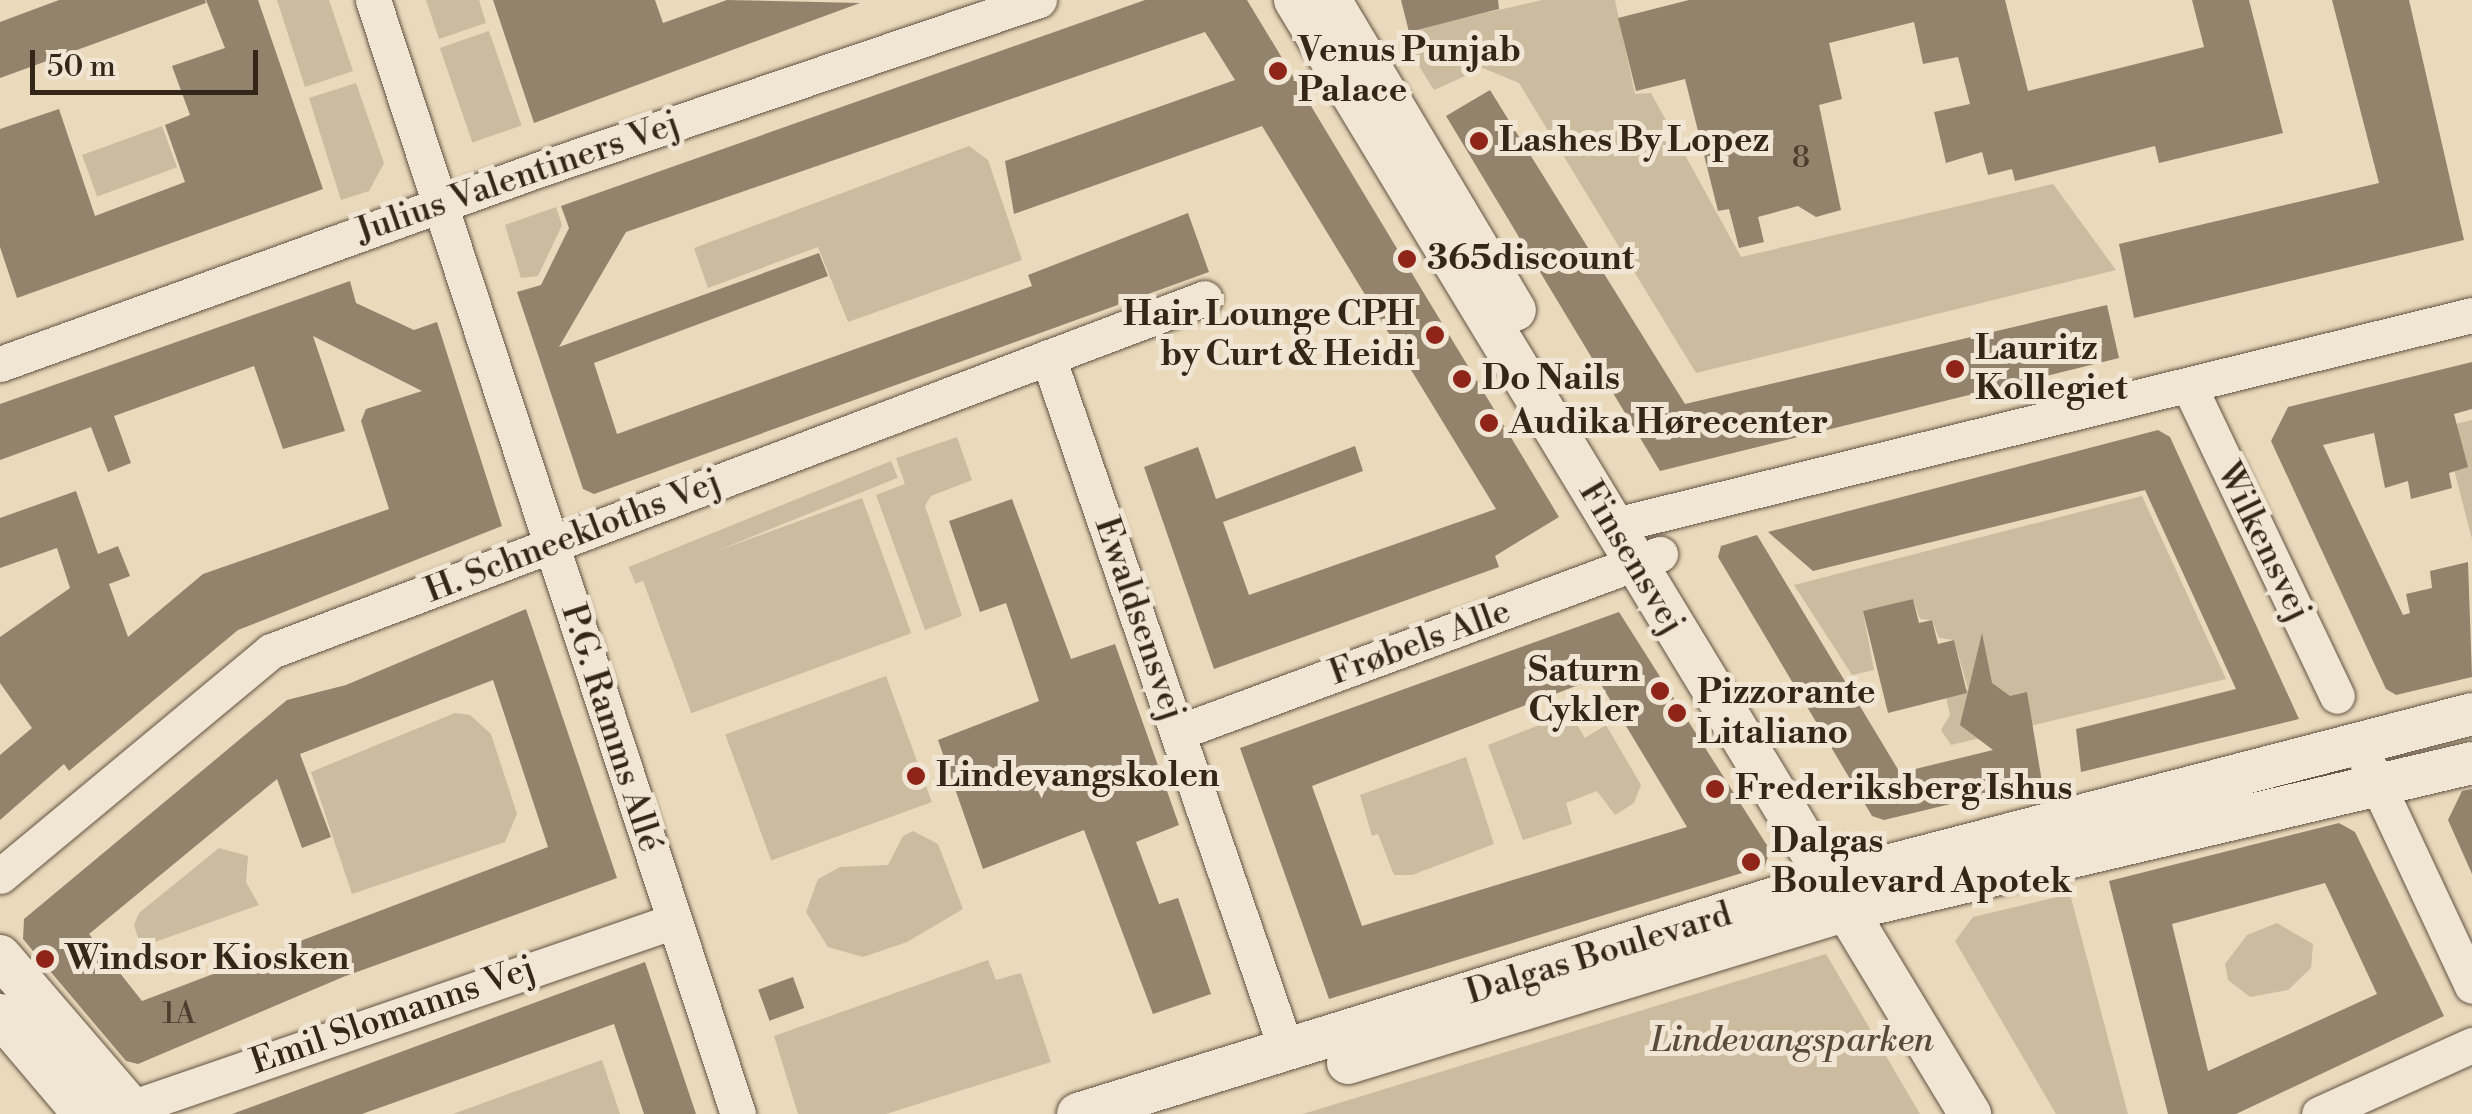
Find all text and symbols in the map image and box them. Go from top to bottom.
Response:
scale bar [35,30,262,92]
place label: Venus Punjab Palace [1298,30,1521,112]
text: 50 m [47,48,116,86]
marker: Venus Punjab Palace [1267,60,1289,82]
street label: Julius Valentiners Vej [351,103,685,253]
place label: Lashes By Lopez [1499,120,1769,162]
marker: Lashes By Lopez [1468,130,1490,152]
house number: 8 [1792,140,1810,176]
place label: 365discount [1427,238,1634,280]
marker: 365discount [1396,248,1418,270]
place label: Hair Lounge CPH by Curt & Heidi [1123,294,1415,376]
marker: Hair Lounge CPH by Curt & Heidi [1424,324,1446,346]
place label: Lauritz Kollegiet [1975,328,2128,410]
place label: Do Nails [1482,358,1620,400]
marker: Lauritz Kollegiet [1944,358,1966,380]
marker: Do Nails [1451,368,1473,390]
place label: Audika Hørecenter [1509,402,1828,444]
marker: Audika Hørecenter [1478,412,1500,434]
street label: Wilkensvej [2207,456,2319,628]
street label: H. Schneekloths Vej [419,461,727,613]
street label: Finsensvej [1569,474,1693,642]
street label: Ewaldsensvej [1085,512,1193,726]
street label: Frøbels Alle [1324,591,1516,695]
street label: P.G. Ramms Allé [551,599,671,857]
place label: Saturn Cykler [1528,650,1640,732]
place label: Pizzorante Litaliano [1697,672,1876,754]
marker: Saturn Cykler [1649,680,1671,702]
marker: Pizzorante Litaliano [1666,702,1688,724]
place label: Lindevangskolen [936,755,1220,797]
marker: Lindevangskolen [905,765,927,787]
place label: Frederiksberg Ishus [1735,768,2073,810]
marker: Frederiksberg Ishus [1704,778,1726,800]
place label: Dalgas Boulevard Apotek [1771,821,2072,903]
marker: Dalgas Boulevard Apotek [1740,851,1762,873]
street label: Dalgas Boulevard [1461,894,1737,1014]
place label: Windsor Kiosken [65,938,349,980]
marker: Windsor Kiosken [34,948,56,970]
street label: Emil Slomanns Vej [245,948,541,1084]
house number: 1A [162,996,196,1032]
park label: Lindevangsparken [1650,1020,1934,1062]

